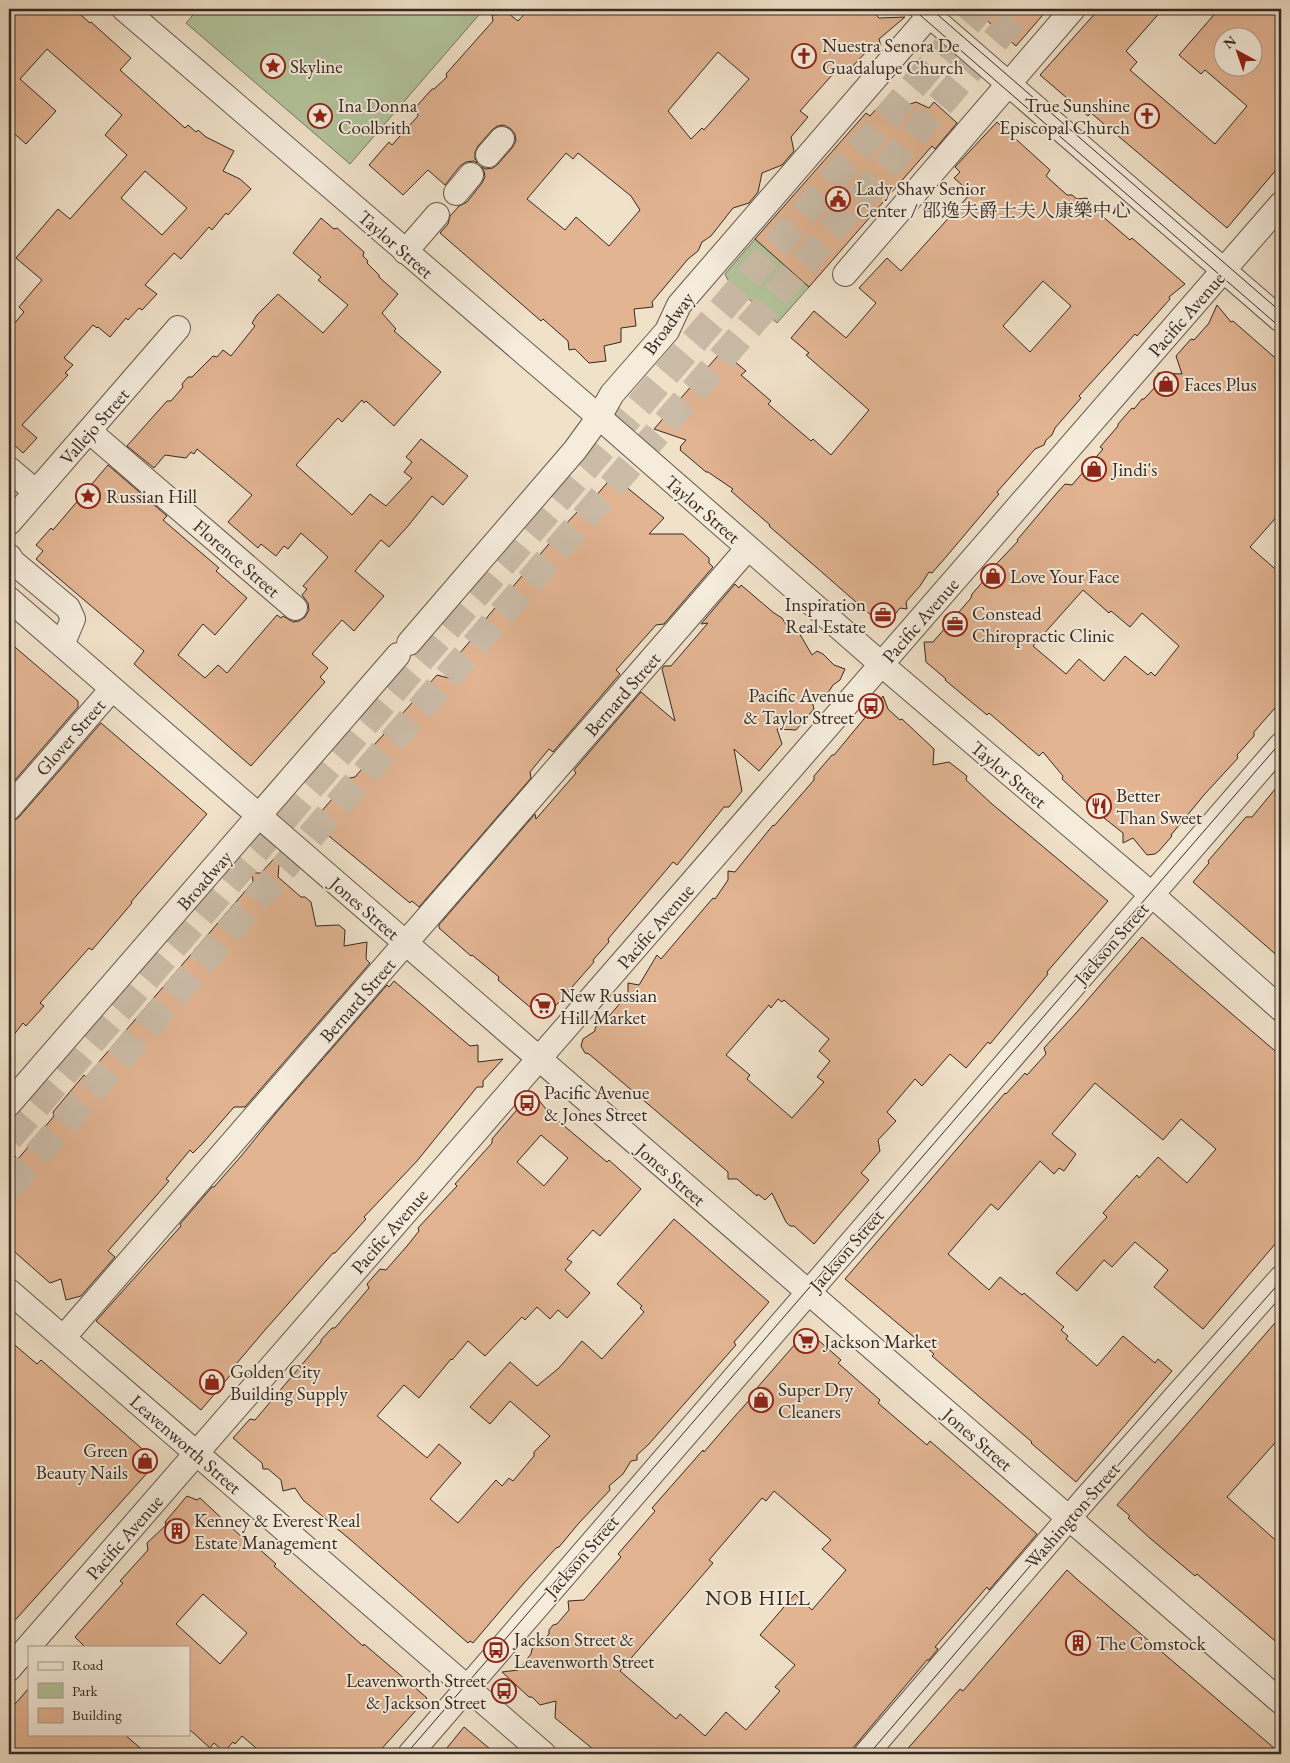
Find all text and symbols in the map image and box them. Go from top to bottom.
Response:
north arrow [1212,28,1262,78]
text: N [1220,31,1240,53]
place label: Nuestra Senora De Guadalupe Church [822,33,964,80]
church icon: Nuestra Senora De Guadalupe Church [791,43,817,69]
place icon: Skyline [260,53,286,79]
place label: Skyline [290,54,343,79]
place label: Ina Donna Coolbrith [338,93,418,140]
place label: True Sunshine Episcopal Church [999,93,1130,140]
place icon: Ina Donna Coolbrith [307,103,333,129]
church icon: True Sunshine Episcopal Church [1134,103,1160,129]
place label: Lady Shaw Senior Center / 邵逸夫爵士夫人康樂中心 [856,176,1131,223]
public building icon: Lady Shaw Senior Center / 邵逸夫爵士夫人康樂中心 [825,186,851,212]
street label: Taylor Street [353,205,439,284]
street label: Pacific Avenue [1142,266,1230,362]
street label: Broadway [637,286,700,360]
shop icon: Faces Plus [1153,371,1179,397]
place label: Faces Plus [1184,372,1257,397]
street label: Vallejo Street [54,383,135,470]
shop icon: Jindi's [1081,456,1107,482]
place label: Jindi's [1110,457,1157,482]
street label: Taylor Street [660,470,746,549]
place icon: Russian Hill [75,483,101,509]
place label: Russian Hill [106,484,198,509]
street label: Florence Street [188,514,286,603]
shop icon: Love Your Face [980,563,1006,589]
place label: Love Your Face [1010,564,1119,589]
street label: Pacific Avenue [876,572,964,668]
place label: Inspiration Real Estate [785,592,866,639]
place label: Constead Chiropractic Clinic [972,601,1115,648]
office icon: Inspiration Real Estate [870,602,896,628]
office icon: Constead Chiropractic Clinic [942,611,968,637]
street label: Bernard Street [579,647,666,742]
place label: Pacific Avenue & Taylor Street [744,683,854,730]
street label: Glover Street [30,693,111,781]
bus stop icon: Pacific Avenue & Taylor Street [858,693,884,719]
street label: Taylor Street [965,735,1052,814]
place label: Better Than Sweet [1116,783,1202,830]
restaurant icon: Better Than Sweet [1086,793,1112,819]
street label: Broadway [171,844,238,916]
street label: Jones Street [323,870,405,946]
street label: Pacific Avenue [611,878,699,974]
street label: Jackson Street [1067,897,1154,991]
street label: Bernard Street [314,953,401,1048]
place label: New Russian Hill Market [560,983,657,1030]
supermarket icon: New Russian Hill Market [530,993,556,1019]
place label: Pacific Avenue & Jones Street [544,1080,649,1127]
bus stop icon: Pacific Avenue & Jones Street [514,1090,540,1116]
street label: Jones Street [629,1136,711,1212]
street label: Pacific Avenue [345,1183,433,1279]
street label: Jackson Street [802,1204,889,1298]
supermarket icon: Jackson Market [793,1328,819,1354]
place label: Jackson Market [822,1329,937,1354]
place label: Golden City Building Supply [230,1359,349,1406]
shop icon: Golden City Building Supply [199,1369,225,1395]
place label: Super Dry Cleaners [778,1377,854,1424]
shop icon: Super Dry Cleaners [748,1387,774,1413]
street label: Leavenworth Street [125,1389,247,1500]
street label: Jones Street [936,1401,1018,1477]
place label: Green Beauty Nails [36,1438,128,1485]
shop icon: Green Beauty Nails [132,1448,158,1474]
street label: Washington Street [1019,1457,1125,1574]
street label: Pacific Avenue [80,1489,168,1585]
place label: Kenney & Everest Real Estate Management [194,1508,361,1555]
street label: Jackson Street [537,1510,624,1604]
building icon: Kenney & Everest Real Estate Management [164,1518,190,1544]
district label: NOB HILL [705,1584,811,1611]
place label: Jackson Street & Leavenworth Street [512,1627,654,1674]
building icon: The Comstock [1065,1630,1091,1656]
place label: The Comstock [1096,1631,1207,1656]
bus stop icon: Jackson Street & Leavenworth Street [483,1637,509,1663]
legend [28,1646,190,1736]
text: Road [72,1655,104,1674]
place label: Leavenworth Street & Jackson Street [346,1668,486,1715]
bus stop icon: Leavenworth Street & Jackson Street [491,1678,517,1704]
text: Park [72,1681,99,1700]
text: Building [72,1705,122,1724]

